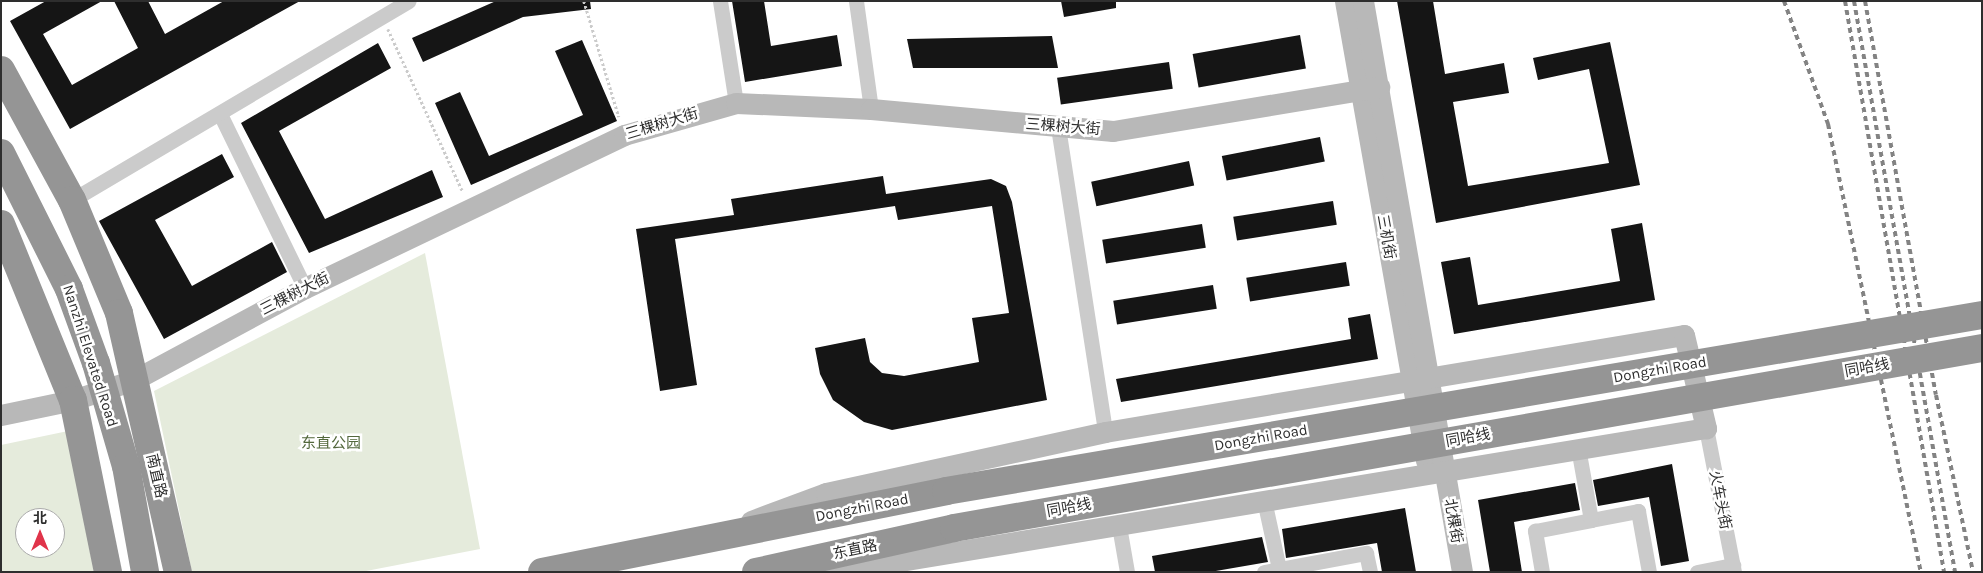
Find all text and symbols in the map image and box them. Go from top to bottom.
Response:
street label: 三棵树大街 [624,104,700,144]
street label: 三棵树大街 [1025,115,1101,139]
street label: 三机街 [1373,213,1399,261]
street label: 三棵树大街 [258,269,332,319]
street label: Nanzhi Elevated Road [59,283,121,429]
street label: Dongzhi Road [1612,353,1708,387]
street label: 同哈线 [1843,355,1891,381]
street label: Dongzhi Road [1213,421,1309,455]
street label: 同哈线 [1444,425,1492,451]
park label: 东直公园 [301,435,361,453]
street label: 南直路 [142,452,170,500]
street label: 火车头街 [1705,469,1735,531]
street label: Dongzhi Road [814,490,910,526]
street label: 同哈线 [1045,495,1093,521]
street label: 北棵街 [1440,497,1466,545]
north arrow [15,508,65,558]
text: 北 [33,510,47,527]
street label: 东直路 [831,537,879,563]

